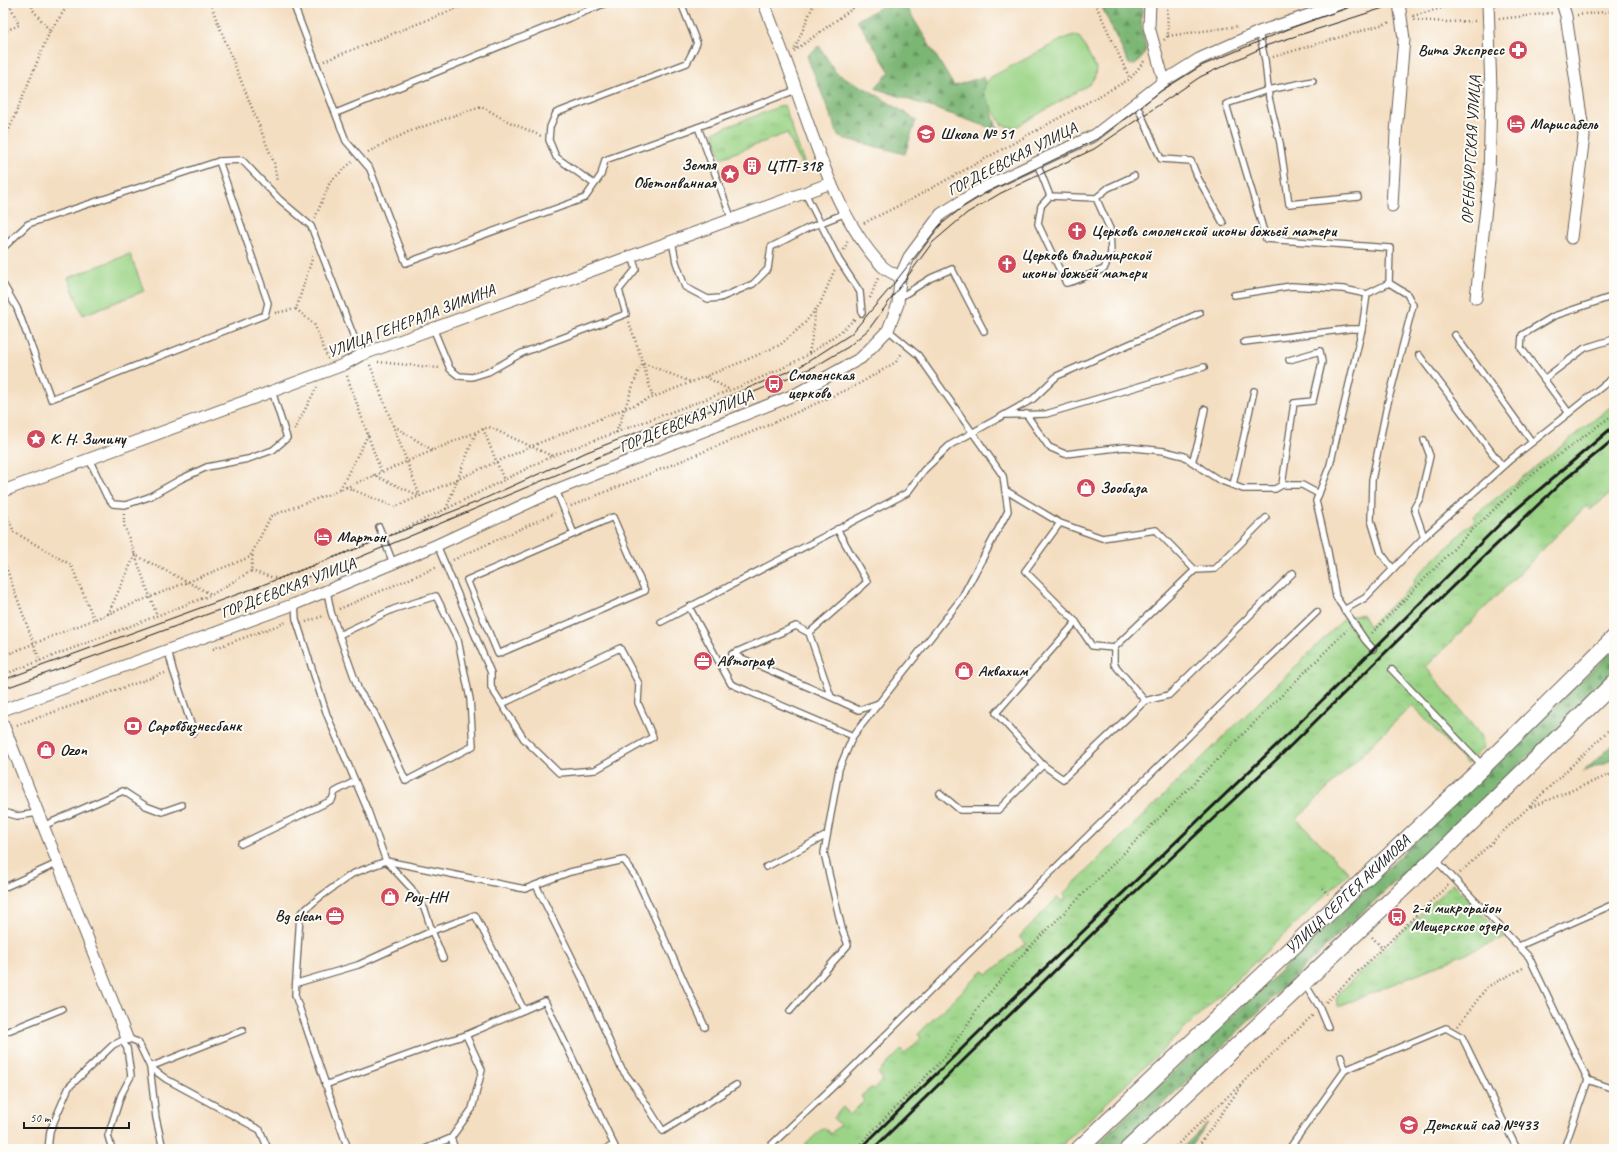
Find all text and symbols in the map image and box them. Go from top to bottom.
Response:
pharmacy icon: Вита Экспресс [1507,39,1529,61]
place label: Вита Экспресс [1418,40,1505,60]
street label: ОРЕНБУРГСКАЯ УЛИЦА [1457,74,1485,225]
hotel icon: Марисабель [1505,113,1527,135]
place label: Марисабель [1530,114,1598,134]
street label: ГОРДЕЕВСКАЯ УЛИЦА [944,117,1081,200]
school or university icon: Школа № 51 [915,123,937,145]
place label: Школа № 51 [940,124,1015,144]
place label: Земля Обетонванная [633,155,717,193]
building icon: ЦТП-318 [741,155,763,177]
place label: ЦТП-318 [766,156,824,176]
place icon: Земля Обетонванная [719,163,741,185]
church icon: Церковь смоленской иконы божьей матери [1066,220,1088,242]
place label: Церковь смоленской иконы божьей матери [1091,221,1338,241]
place label: Церковь владимирской иконы божьей матери [1021,245,1153,283]
church icon: Церковь владимирской иконы божьей матери [996,253,1018,275]
street label: УЛИЦА ГЕНЕРАЛА ЗИМИНА [324,279,499,362]
place label: Смоленская церковь [788,365,855,403]
bus stop icon: Смоленская церковь [763,373,785,395]
street label: ГОРДЕЕВСКАЯ УЛИЦА [616,385,757,457]
place icon: К. Н. Зимину [25,428,47,450]
place label: К. Н. Зимину [50,429,127,449]
shop icon: Зообаза [1075,477,1097,499]
place label: Зообаза [1100,478,1148,498]
hotel icon: Мартон [312,526,334,548]
place label: Мартон [337,527,388,547]
street label: ГОРДЕЕВСКАЯ УЛИЦА [218,553,359,623]
office icon: Автограф [692,650,714,672]
place label: Автограф [717,651,775,671]
shop icon: Аквахим [953,660,975,682]
place label: Аквахим [978,661,1029,681]
bank icon: Саровбизнесбанк [122,715,144,737]
place label: Саровбизнесбанк [147,716,243,736]
shop icon: Ozon [35,739,57,761]
place label: Ozon [60,740,87,760]
street label: УЛИЦА СЕРГЕЯ АКИМОВА [1281,830,1415,958]
shop icon: Роу-НН [379,886,401,908]
place label: Роу-НН [404,887,451,907]
place label: 2-й микрорайон Мещерское озеро [1411,898,1509,936]
office icon: Bg clean [324,905,346,927]
place label: Bg clean [275,906,322,926]
bus stop icon: 2-й микрорайон Мещерское озеро [1386,906,1408,928]
scale bar [24,1104,129,1130]
text: 50 m [30,1110,52,1126]
school or university icon: Детский сад №433 [1398,1114,1420,1136]
place label: Детский сад №433 [1423,1115,1539,1135]

